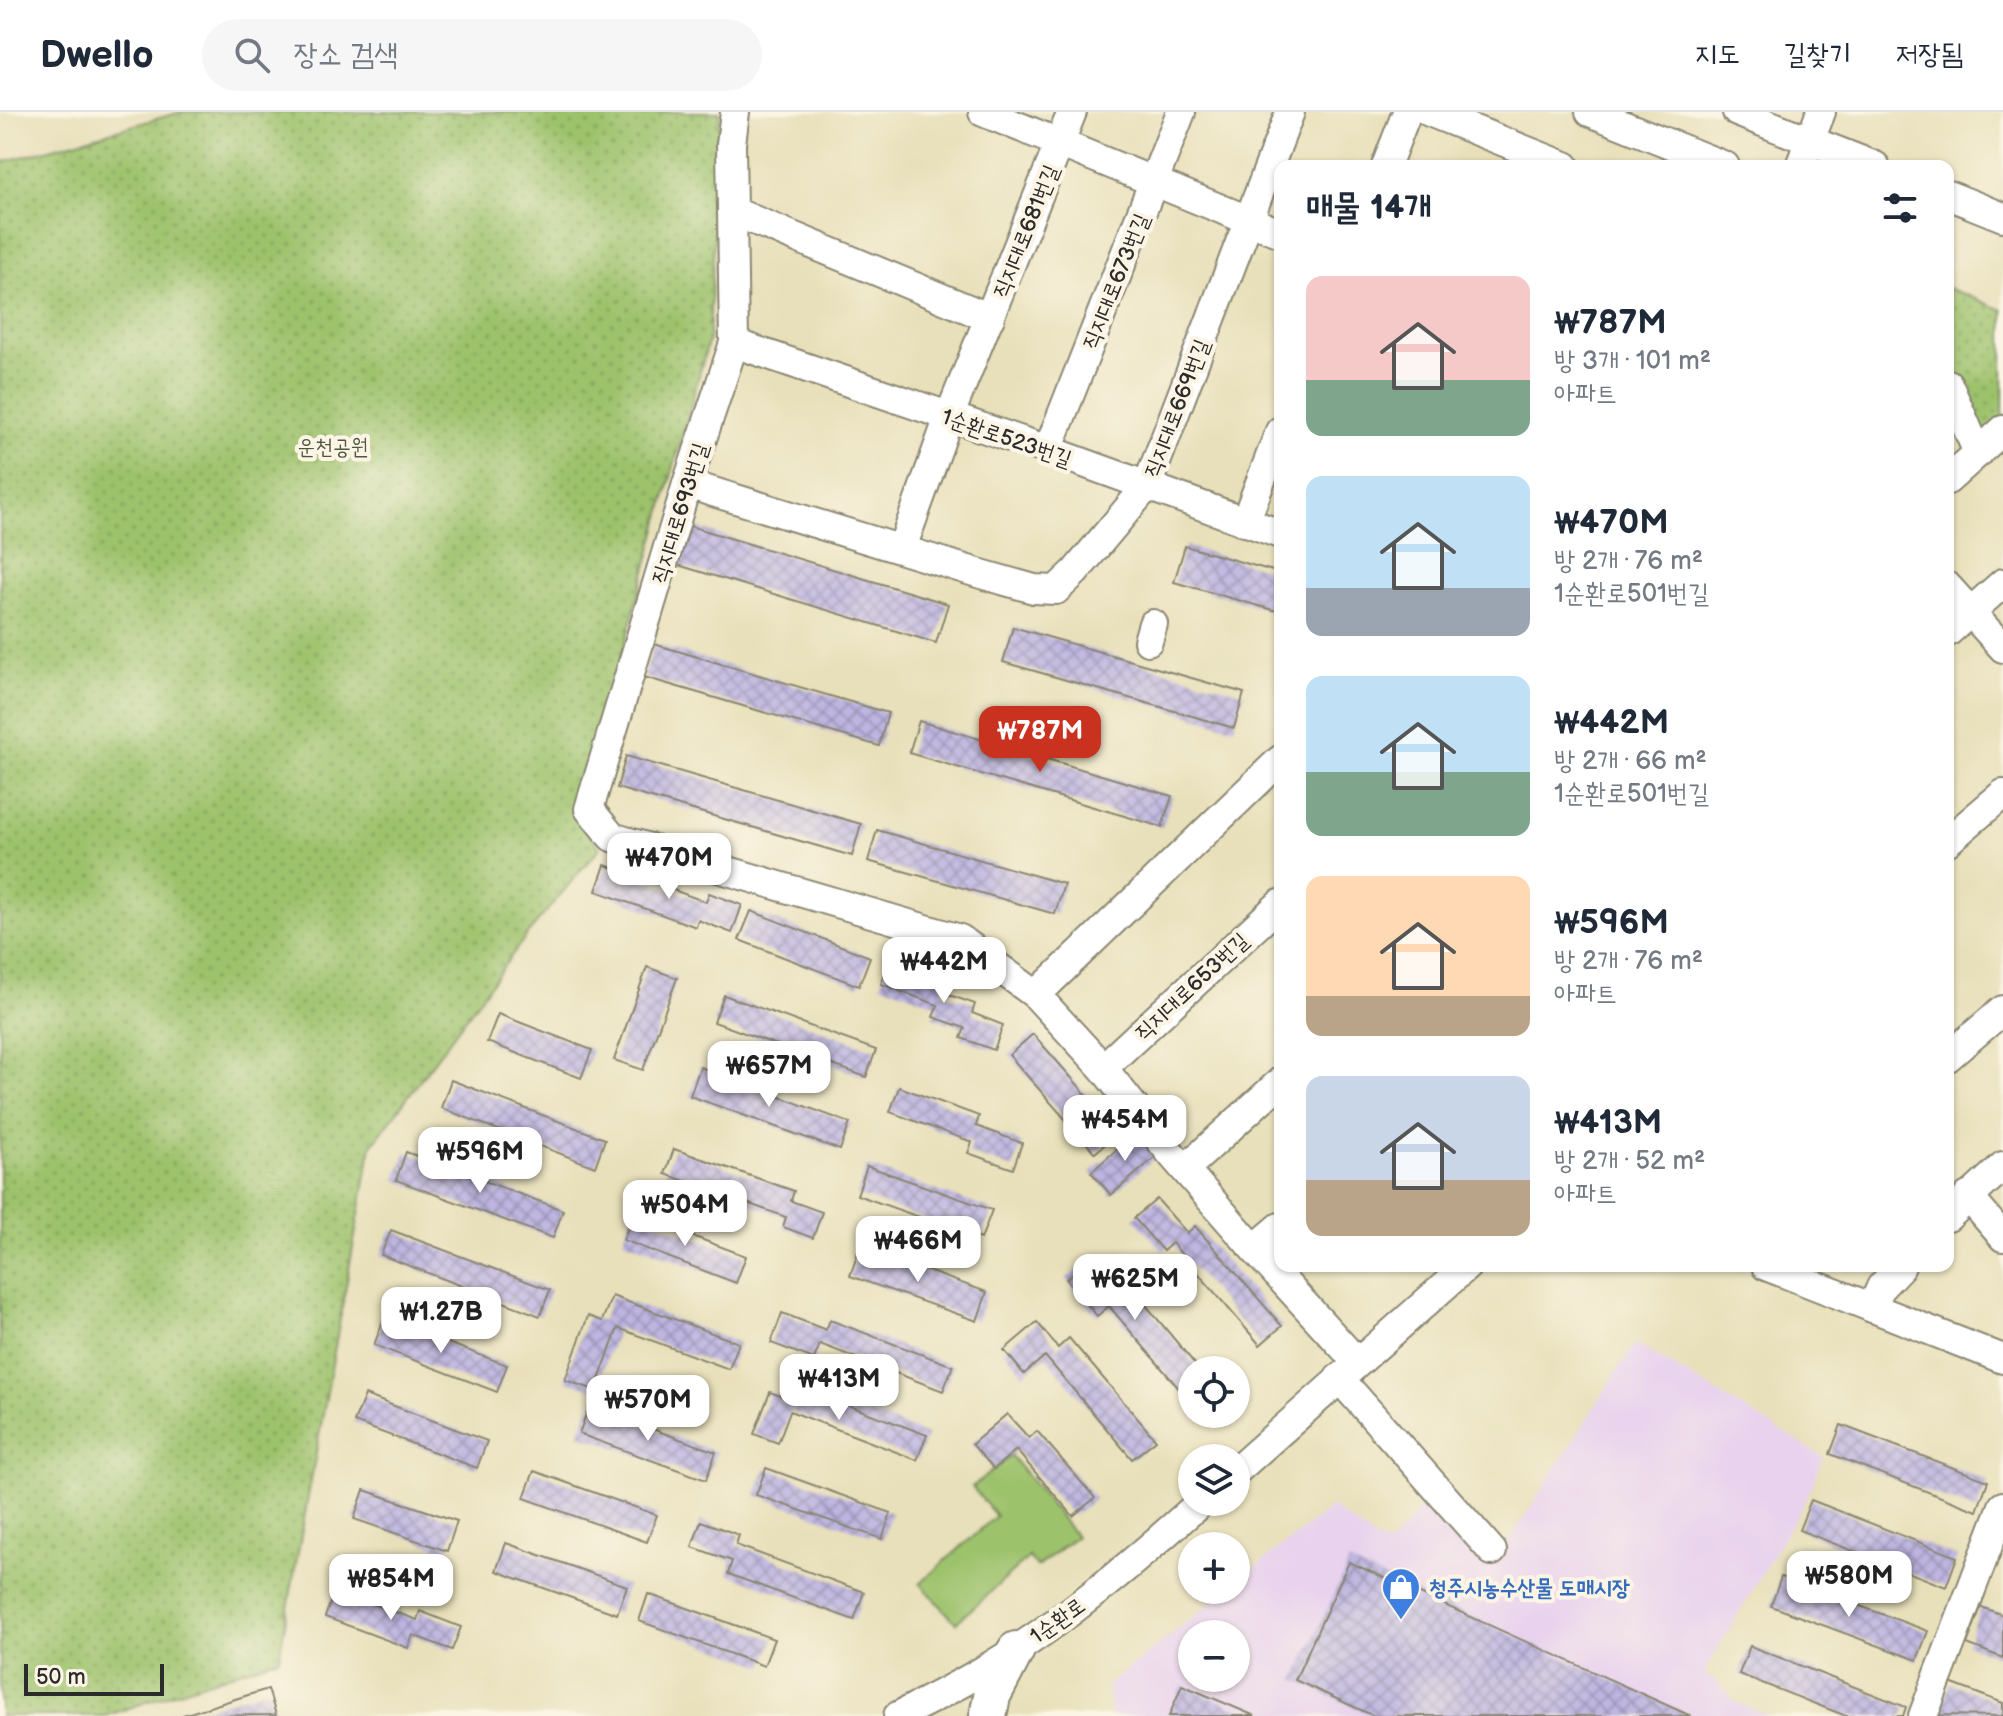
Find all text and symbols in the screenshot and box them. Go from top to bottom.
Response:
search box [202,19,762,91]
text: Dwello [40,33,154,78]
icon: search [230,33,274,77]
text: 장소 검색 [294,37,398,73]
text: 지도 [1695,38,1740,71]
text: 길찾기 [1784,38,1851,71]
text: 저장됨 [1895,38,1963,71]
street label: 직지대로681번길 [987,161,1065,302]
icon: filters [1878,186,1922,230]
text: 매물 14개 [1306,187,1432,228]
street label: 직지대로673번길 [1077,209,1156,353]
text: ₩787M [1554,302,1667,343]
icon: home [1370,308,1466,404]
street label: 직지대로669번길 [1139,335,1216,481]
text: 방 3개 · 101 m² [1554,346,1711,377]
text: 아파트 [1554,379,1617,410]
street label: 1순환로523번길 [938,404,1075,473]
park label: 운천공원 [298,434,368,461]
street label: 직지대로693번길 [646,439,715,587]
text: ₩470M [1554,502,1669,543]
icon: home [1370,508,1466,604]
text: 방 2개 · 76 m² [1554,546,1703,577]
text: 1순환로501번길 [1554,579,1709,610]
text: ₩442M [1554,702,1669,743]
pin: ₩787M [984,706,1096,774]
icon: home [1370,708,1466,804]
text: ₩787M [997,716,1083,747]
text: 방 2개 · 66 m² [1554,746,1707,777]
text: 1순환로501번길 [1554,779,1709,810]
pin: ₩470M [613,833,725,901]
text: ₩470M [625,843,713,874]
text: ₩596M [1554,902,1669,943]
icon: home [1370,908,1466,1004]
street label: 직지대로653번길 [1129,927,1255,1047]
pin: ₩442M [888,937,1000,1005]
text: 방 2개 · 76 m² [1554,946,1703,977]
text: ₩442M [900,947,988,978]
text: 아파트 [1554,979,1617,1010]
pin: ₩657M [713,1041,825,1109]
text: ₩657M [726,1051,812,1082]
pin: ₩454M [1069,1095,1181,1163]
text: ₩413M [1554,1102,1662,1143]
text: ₩454M [1081,1105,1169,1136]
icon: home [1370,1108,1466,1204]
pin: ₩596M [424,1127,536,1195]
text: ₩596M [436,1137,524,1168]
text: 방 2개 · 52 m² [1554,1146,1705,1177]
text: 아파트 [1554,1179,1617,1210]
pin: ₩504M [629,1180,741,1248]
text: ₩504M [641,1190,729,1221]
pin: ₩466M [862,1216,974,1284]
text: ₩466M [874,1226,962,1257]
pin: ₩625M [1079,1254,1191,1322]
text: ₩625M [1091,1264,1179,1295]
pin: ₩1.27B [376,1287,506,1355]
text: ₩1.27B [399,1297,483,1328]
pin: ₩413M [783,1354,895,1422]
map controls [1178,1356,1250,1692]
button: locate [1178,1356,1250,1428]
text: ₩413M [798,1364,880,1395]
pin: ₩570M [592,1375,704,1443]
text: ₩570M [604,1385,692,1416]
button: layers [1178,1444,1250,1516]
button: + [1178,1532,1250,1604]
pin: ₩580M [1793,1551,1905,1619]
pin: ₩854M [335,1554,447,1622]
text: ₩580M [1805,1561,1893,1592]
text: ₩854M [347,1564,435,1595]
shop icon: 청주시농수산물 도매시장 [1380,1566,1422,1621]
place label: 청주시농수산물 도매시장 [1429,1575,1630,1602]
street label: 1순환로 [1025,1592,1091,1650]
button: − [1178,1620,1250,1692]
scale bar [24,1660,164,1696]
text: 50 m [36,1664,86,1691]

